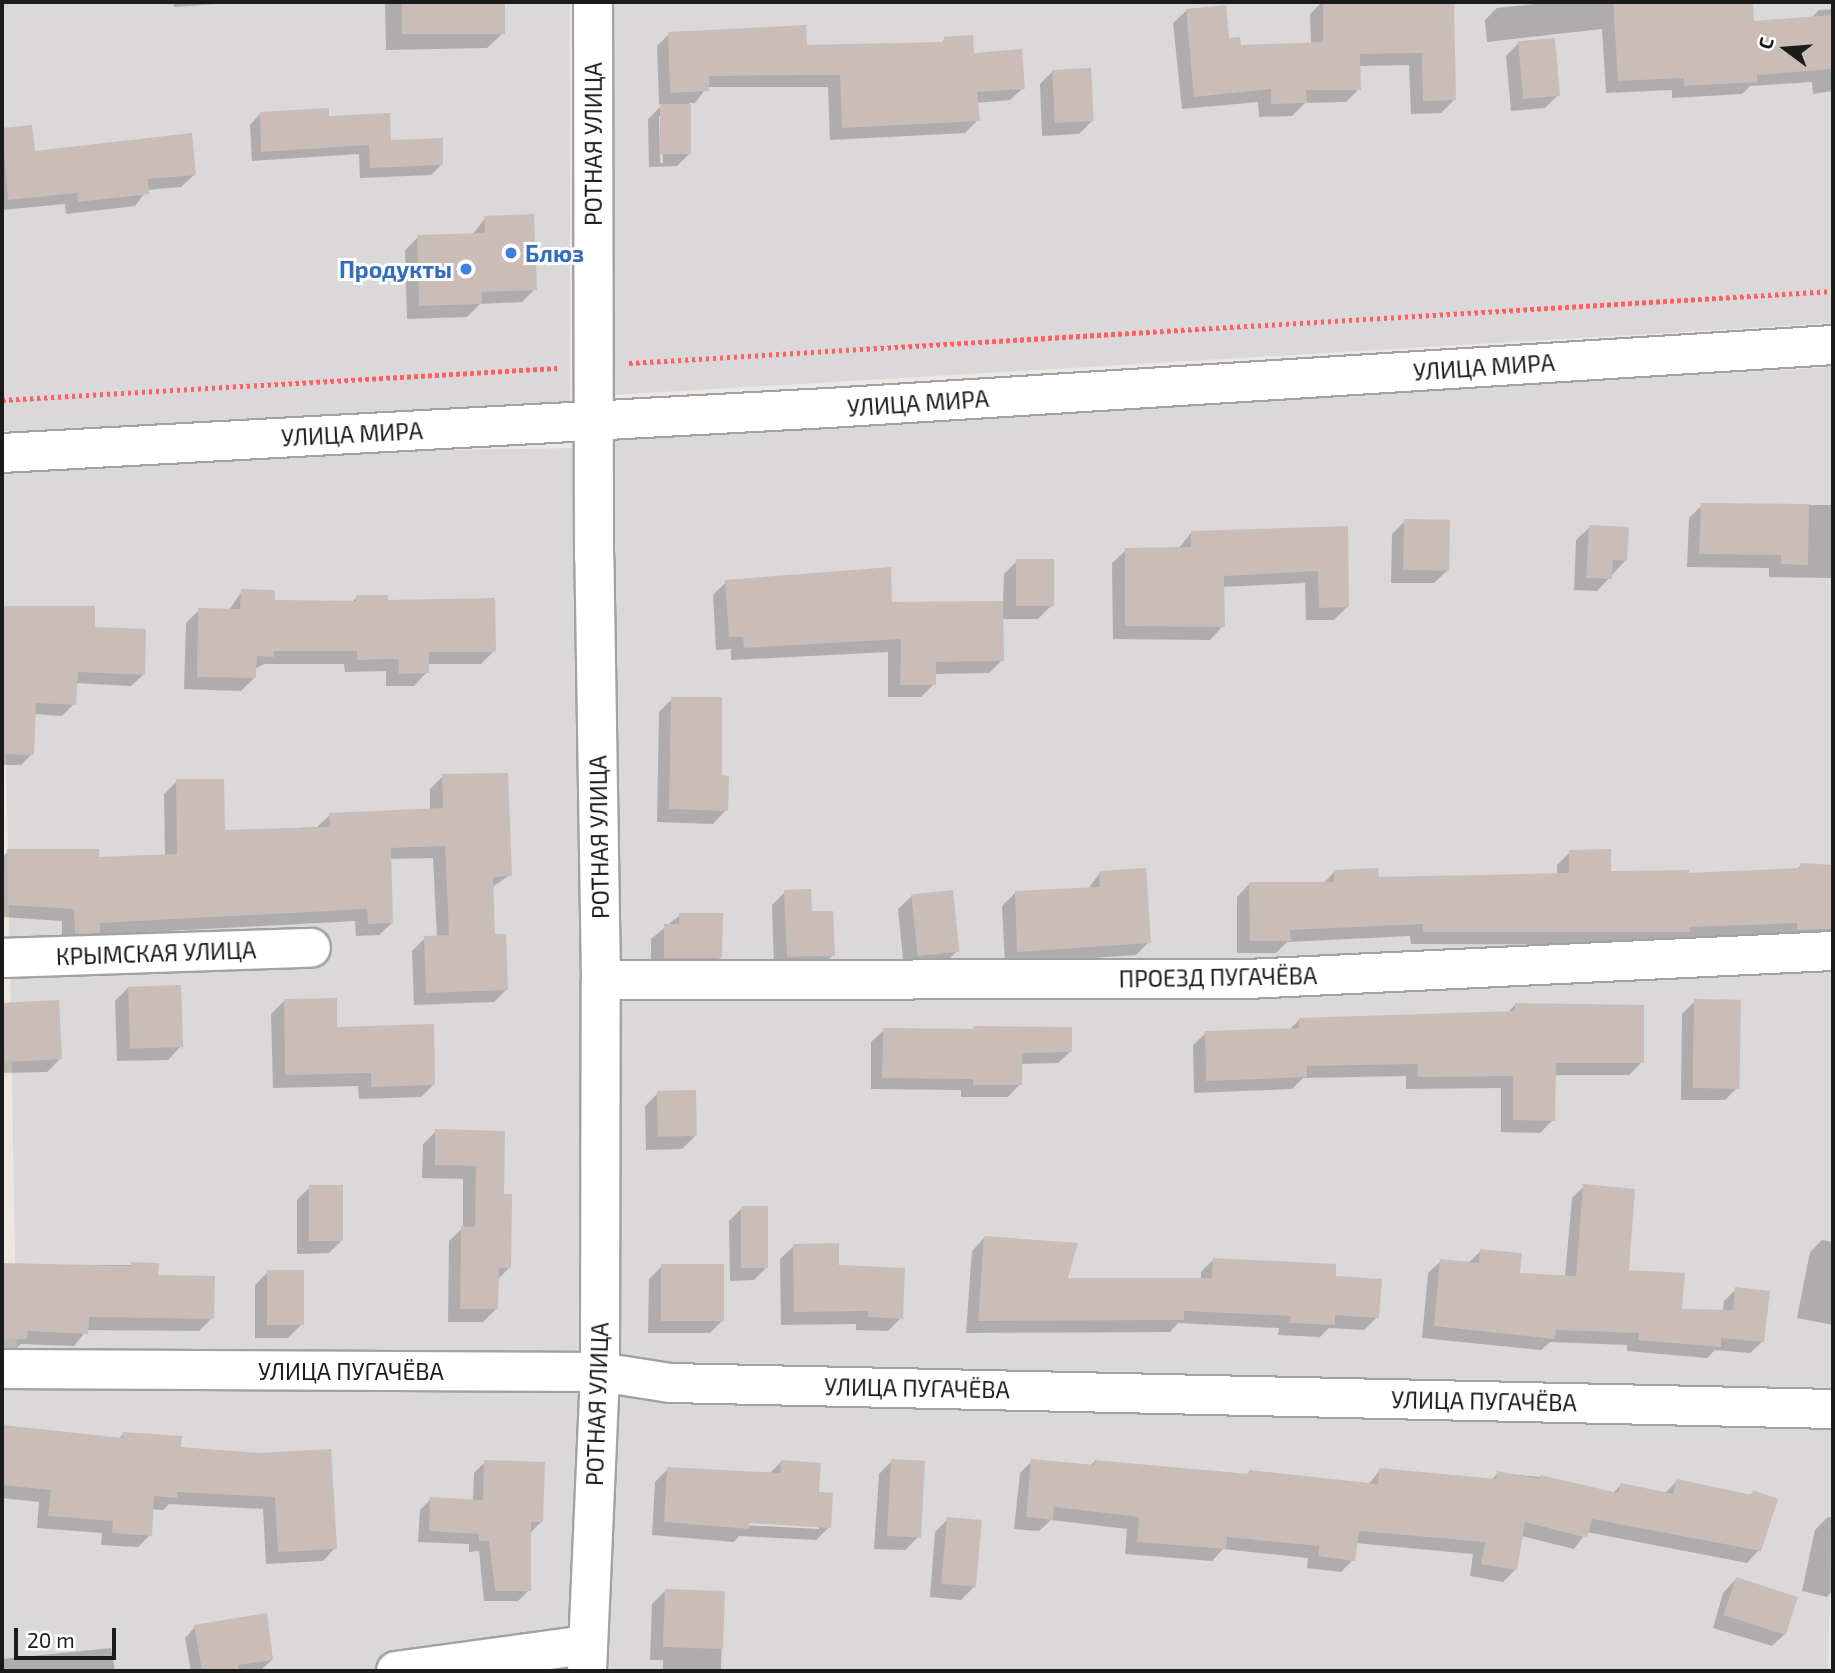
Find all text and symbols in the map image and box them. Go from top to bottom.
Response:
north arrow [1751,14,1821,84]
text: С [1753,35,1778,52]
street label: РОТНАЯ УЛИЦА [579,62,607,226]
place label: Блюз [525,239,584,267]
marker: Блюз [503,245,519,261]
place label: Продукты [339,255,452,283]
marker: Продукты [458,261,474,277]
street label: УЛИЦА МИРА [1412,348,1556,386]
street label: УЛИЦА МИРА [846,384,990,422]
street label: УЛИЦА МИРА [280,417,424,451]
street label: РОТНАЯ УЛИЦА [584,755,614,919]
street label: КРЫМСКАЯ УЛИЦА [55,936,257,970]
street label: ПРОЕЗД ПУГАЧЁВА [1118,961,1318,993]
street label: РОТНАЯ УЛИЦА [580,1322,614,1486]
street label: УЛИЦА ПУГАЧЁВА [258,1357,444,1385]
street label: УЛИЦА ПУГАЧЁВА [824,1373,1010,1403]
street label: УЛИЦА ПУГАЧЁВА [1391,1386,1577,1416]
scale bar [18,1614,119,1658]
text: 20 m [27,1627,75,1652]

